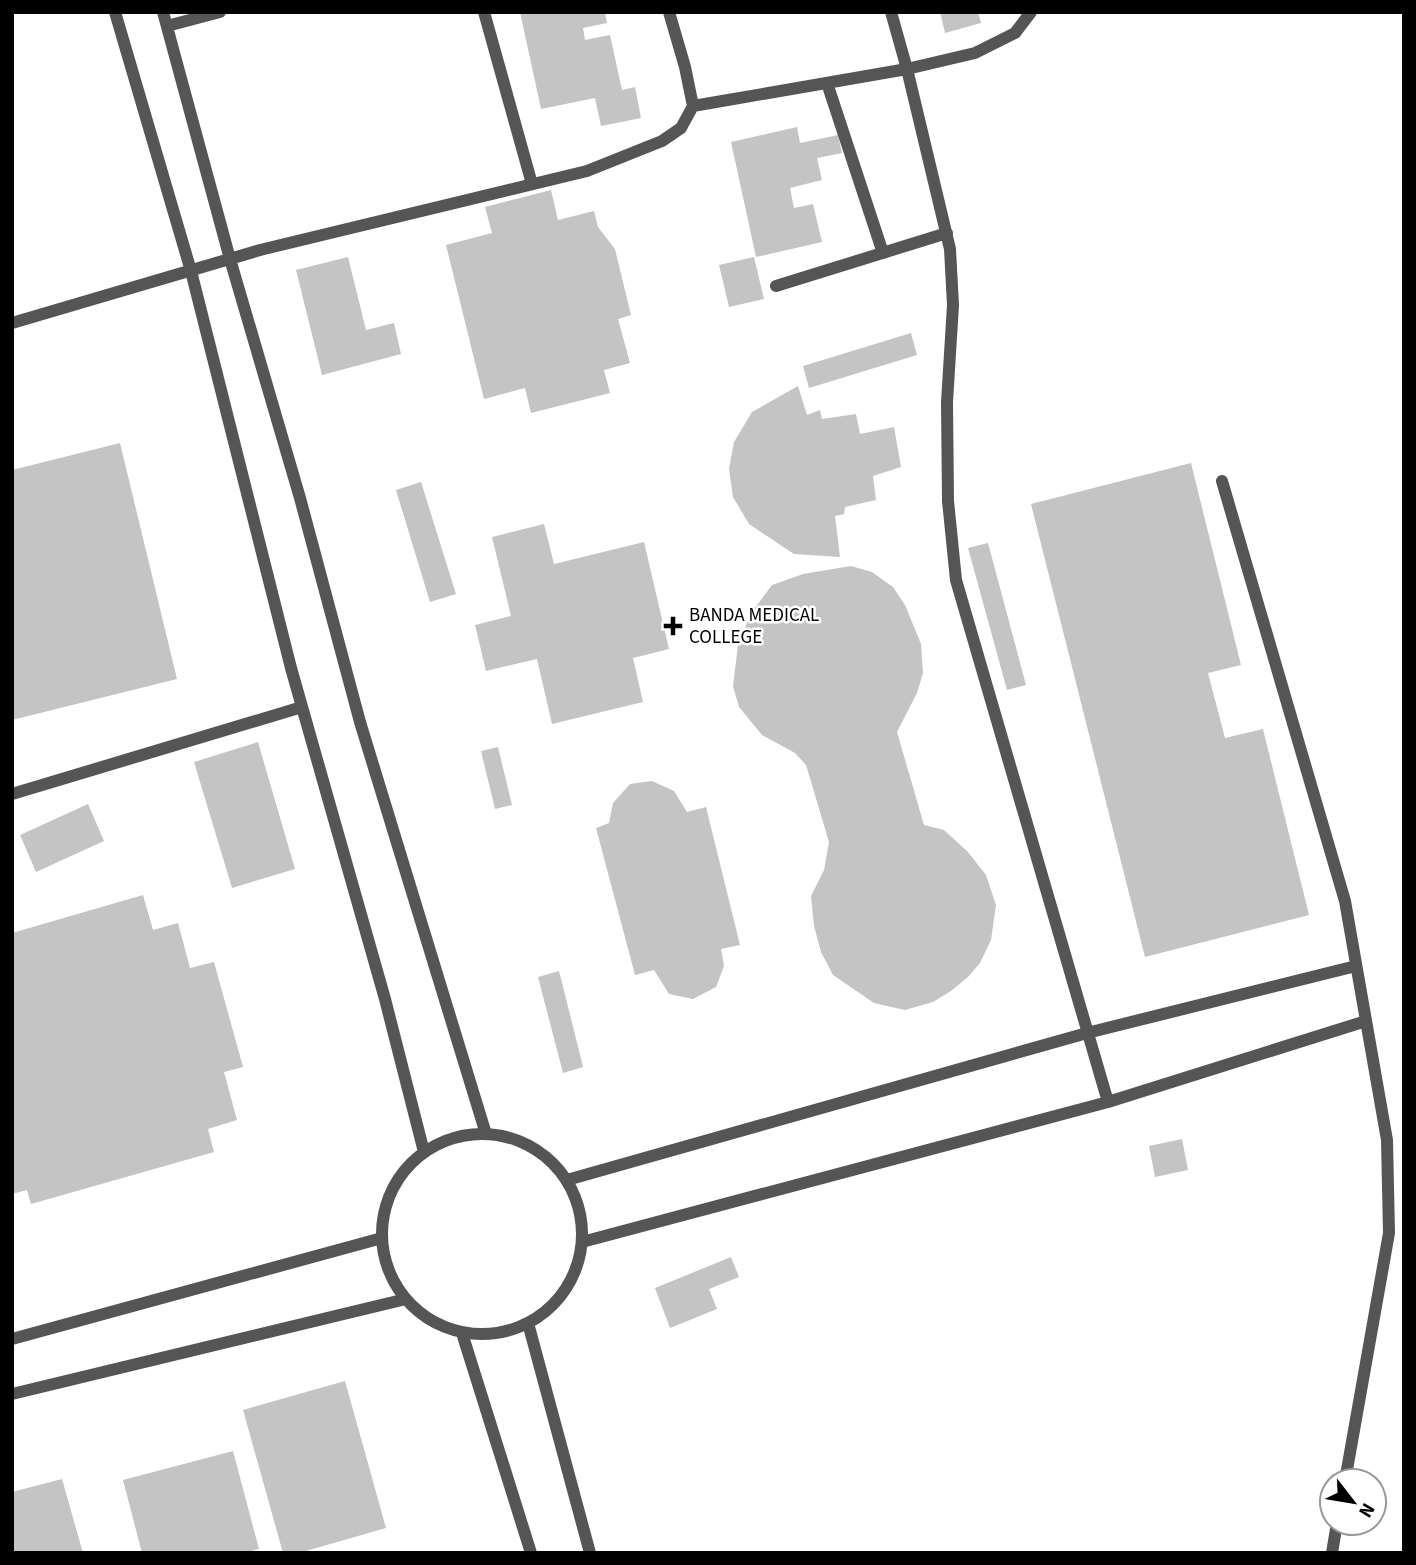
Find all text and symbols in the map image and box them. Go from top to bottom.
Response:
place label: BANDA MEDICAL COLLEGE [689,602,819,651]
marker: BANDA MEDICAL COLLEGE [663,616,683,636]
north arrow [1318,1467,1388,1537]
text: N [1351,1498,1381,1522]

